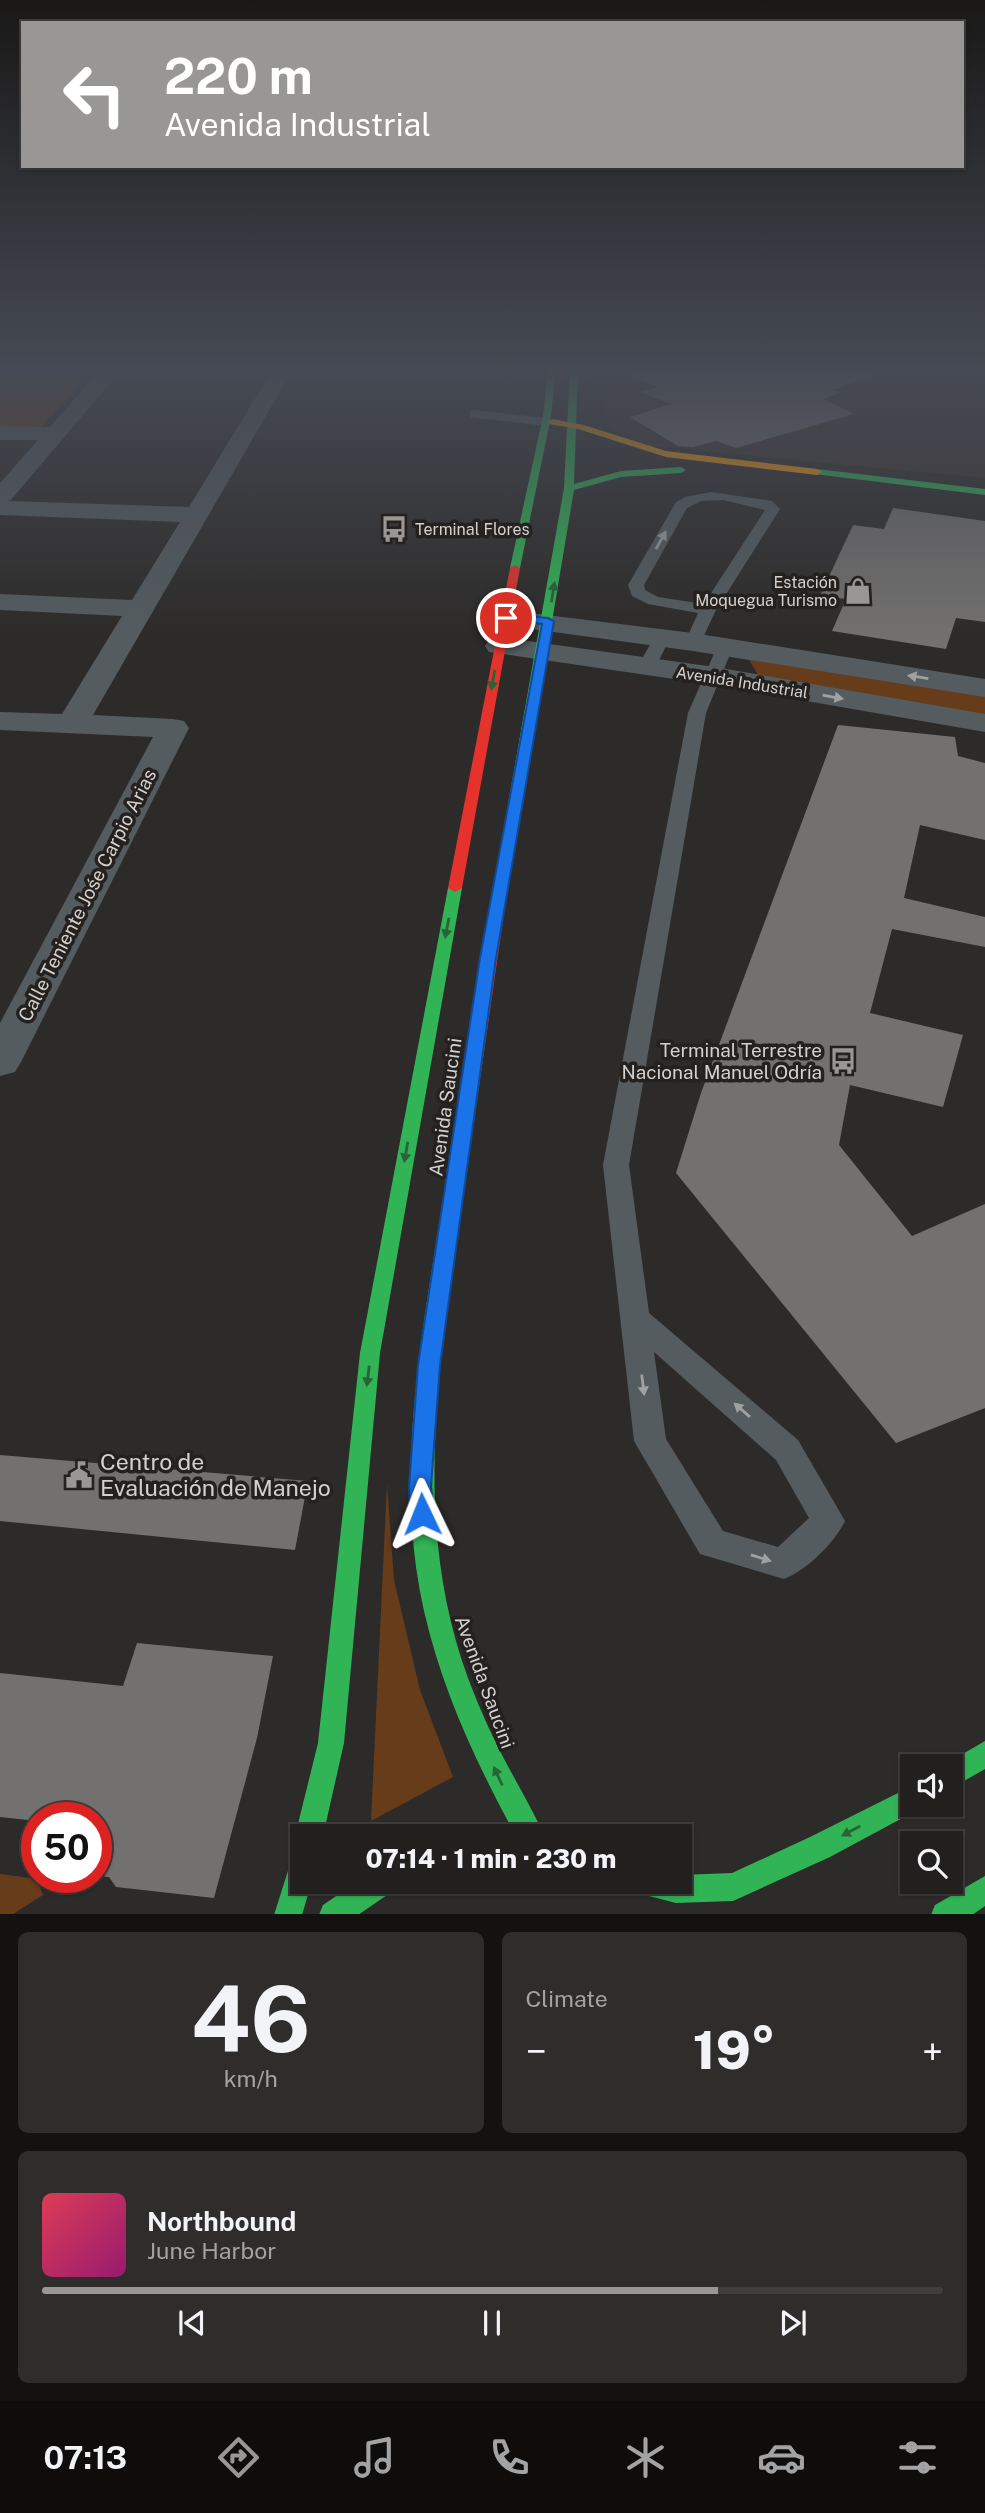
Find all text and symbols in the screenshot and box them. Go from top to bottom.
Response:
text: 220 m [164,47,313,105]
icon: left [49,49,140,140]
text: Avenida Industrial [164,106,431,143]
bus stop icon: Terminal Flores [379,514,409,544]
place label: Terminal Flores [415,520,530,539]
one-way arrow [655,531,667,550]
place label: Estación Moquegua Turismo [695,573,837,610]
shop icon: Estación Moquegua Turismo [843,576,873,606]
one-way arrow [548,581,559,603]
pin [476,588,536,648]
icon: arrive [487,599,525,637]
street label: Avenida Industrial [675,663,809,702]
one-way arrow [487,669,498,691]
one-way arrow [906,671,928,682]
one-way arrow [822,692,844,703]
street label: Calle Teniente Jośe Carpio Arias [14,765,160,1025]
one-way arrow [441,917,452,939]
street label: Avenida Saucini [424,1036,466,1178]
place label: Terminal Terrestre Nacional Manuel Odría [622,1039,822,1083]
bus stop icon: Terminal Terrestre Nacional Manuel Odría [828,1046,858,1076]
one-way arrow [401,1141,412,1163]
one-way arrow [362,1365,373,1387]
one-way arrow [638,1374,649,1396]
one-way arrow [733,1403,750,1418]
place label: Centro de Evaluación de Manejo [100,1448,331,1501]
public building icon: Centro de Evaluación de Manejo [64,1460,94,1490]
position arrow [385,1477,459,1551]
one-way arrow [751,1553,772,1563]
street label: Avenida Saucini [451,1613,519,1751]
map controls [900,1754,963,1894]
button: sound [900,1754,963,1817]
one-way arrow [492,1766,504,1786]
speed limit sign: 50 [21,1802,112,1893]
one-way arrow [841,1825,861,1836]
button: search [900,1831,963,1894]
text: 07:14 · 1 min · 230 m [365,1843,617,1874]
text: 46 [191,1966,311,2072]
text: Climate [526,1985,608,2012]
text: 19° [693,2020,776,2081]
text: − [526,2029,547,2074]
text: + [922,2029,943,2074]
text: km/h [224,2065,278,2092]
text: Northbound [147,2206,296,2237]
text: June Harbor [147,2237,276,2264]
icon: previous [173,2304,211,2342]
icon: pause [473,2304,511,2342]
icon: next [774,2304,812,2342]
icon: directions [214,2433,263,2482]
icon: music [350,2433,399,2482]
icon: phone [485,2433,534,2482]
icon: climate [621,2433,670,2482]
icon: car [757,2433,806,2482]
icon: filters [893,2433,942,2482]
text: 07:13 [43,2439,127,2476]

